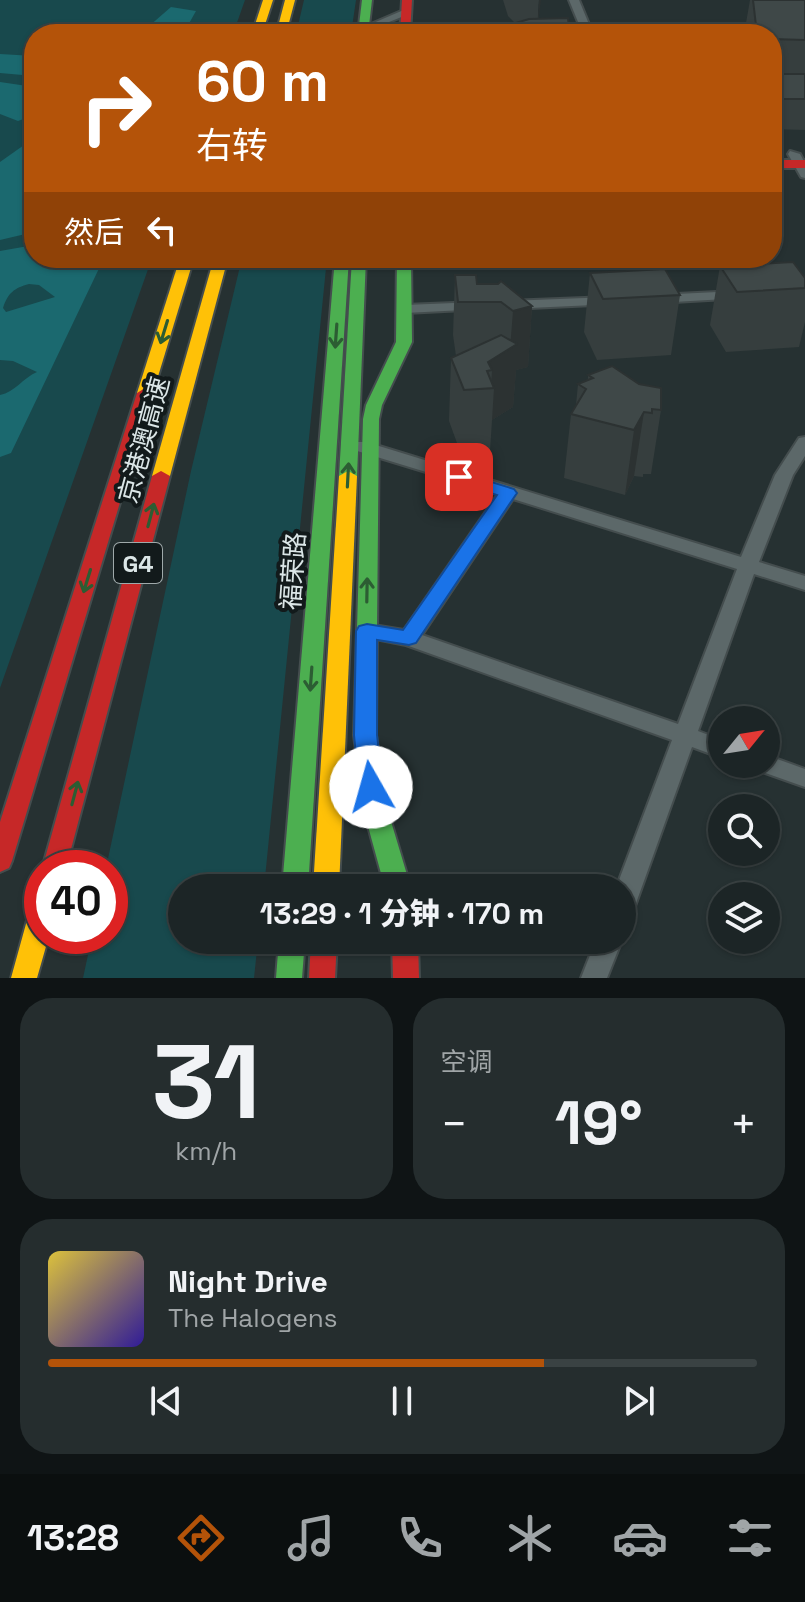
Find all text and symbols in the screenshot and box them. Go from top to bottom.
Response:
text: 60 m [196,46,329,117]
icon: right [64,56,168,160]
text: 右转 [196,123,268,169]
icon: left [140,208,184,252]
text: 然后 [64,213,124,252]
one-way arrow [156,319,171,345]
one-way arrow [328,322,343,349]
street label: 京港澳高速 [111,373,177,507]
pin [425,443,493,511]
icon: arrive [437,455,481,499]
one-way arrow [340,462,355,489]
one-way arrow [144,502,159,528]
street label: 福荣路 [273,531,313,611]
road number: G4 [114,543,162,583]
one-way arrow [79,567,94,593]
one-way arrow [360,577,375,604]
one-way arrow [303,665,318,692]
north arrow [708,706,780,778]
map controls [708,706,780,954]
position arrow [329,745,413,829]
one-way arrow [68,780,83,806]
button: search [708,794,780,866]
speed limit sign: 40 [24,850,128,954]
button: layers [708,882,780,954]
text: 13:29 · 1 分钟 · 170 m [260,894,544,933]
text: 31 [152,1016,260,1148]
text: 空调 [441,1045,493,1079]
text: 19° [555,1085,643,1162]
text: − [441,1096,468,1152]
text: + [730,1096,757,1152]
text: km/h [175,1134,237,1168]
text: Night Drive [168,1262,328,1301]
text: The Halogens [168,1301,337,1335]
icon: previous [144,1379,188,1423]
icon: pause [380,1379,424,1423]
icon: next [617,1379,661,1423]
icon: directions [173,1510,229,1566]
icon: music [283,1510,339,1566]
icon: phone [392,1510,448,1566]
icon: climate [502,1510,558,1566]
icon: car [612,1510,668,1566]
icon: filters [722,1510,778,1566]
text: 13:28 [27,1515,119,1561]

